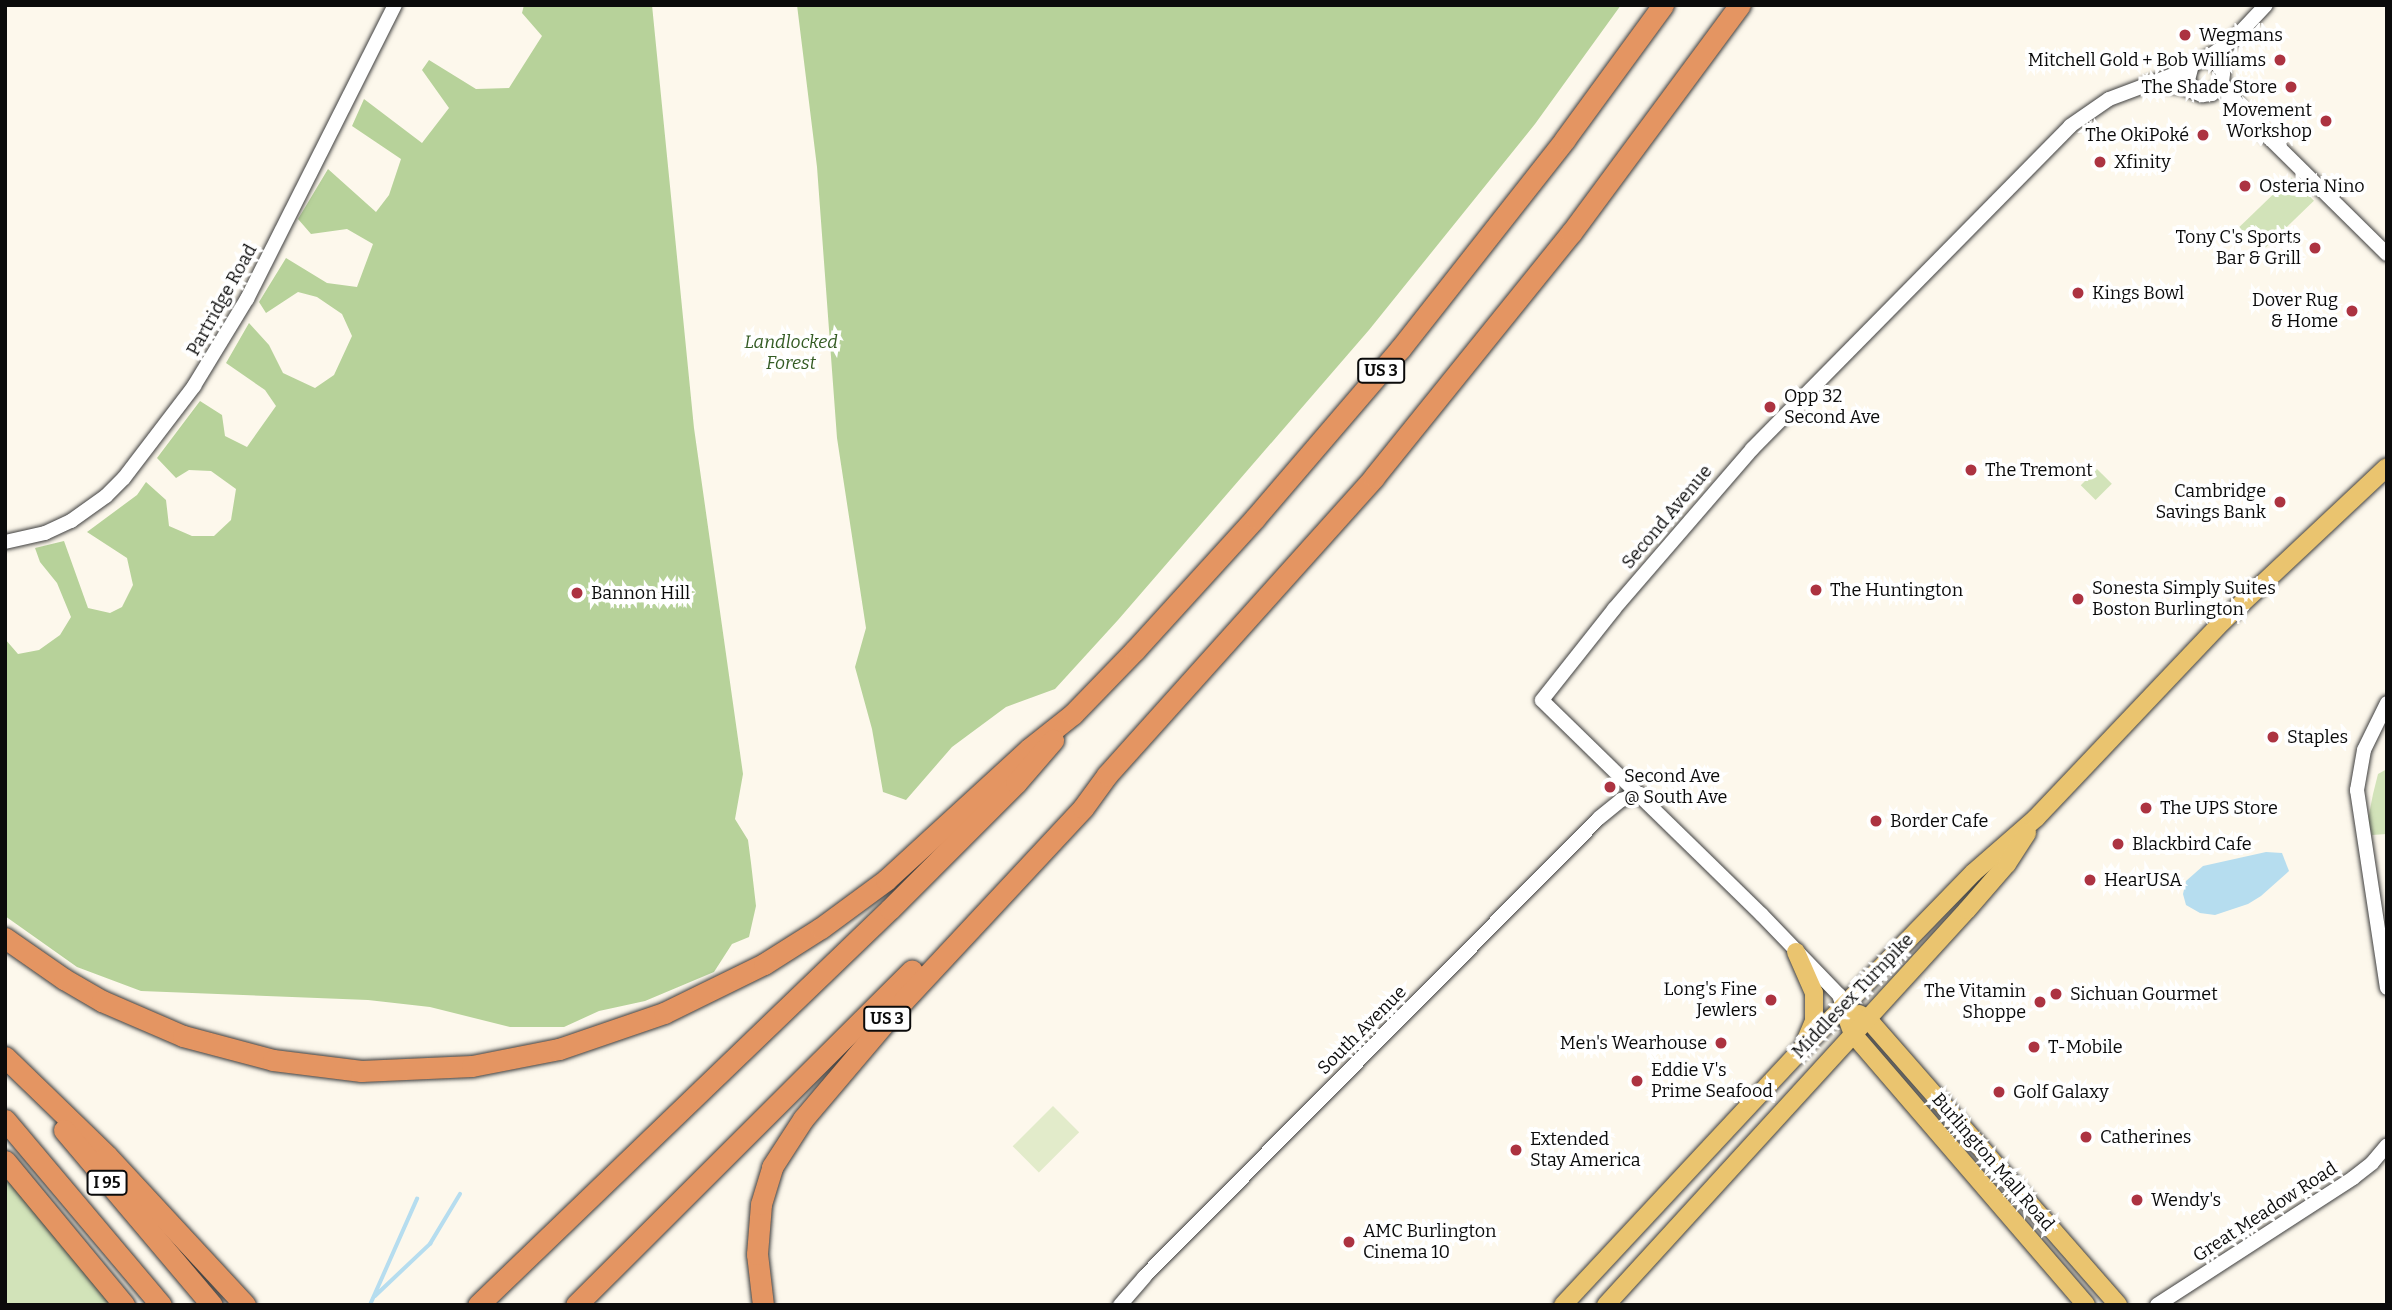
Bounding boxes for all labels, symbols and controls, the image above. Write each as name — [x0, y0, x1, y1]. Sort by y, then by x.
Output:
place label: Wegmans — [2199, 24, 2283, 46]
marker: Wegmans — [2177, 27, 2193, 43]
place label: Mitchell Gold + Bob Williams — [2028, 49, 2266, 71]
marker: Mitchell Gold + Bob Williams — [2272, 52, 2288, 68]
place label: The Shade Store — [2142, 76, 2277, 98]
marker: The Shade Store — [2283, 79, 2299, 95]
place label: Movement Workshop — [2222, 100, 2312, 142]
marker: Movement Workshop — [2318, 113, 2334, 129]
place label: The OkiPoké — [2085, 124, 2189, 146]
marker: The OkiPoké — [2195, 127, 2211, 143]
place label: Xfinity — [2114, 151, 2171, 173]
marker: Xfinity — [2092, 154, 2108, 170]
place label: Osteria Nino — [2259, 175, 2365, 197]
marker: Osteria Nino — [2237, 178, 2253, 194]
place label: Tony C's Sports Bar & Grill — [2175, 227, 2301, 270]
marker: Tony C's Sports Bar & Grill — [2307, 240, 2323, 256]
street label: Partridge Road — [183, 241, 261, 359]
place label: Kings Bowl — [2092, 282, 2184, 304]
marker: Kings Bowl — [2070, 285, 2086, 301]
place label: Dover Rug & Home — [2252, 290, 2338, 332]
marker: Dover Rug & Home — [2344, 303, 2360, 319]
park label: Landlocked Forest — [744, 332, 838, 374]
road number: US 3 — [1356, 358, 1406, 384]
place label: Opp 32 Second Ave — [1784, 386, 1880, 428]
marker: Opp 32 Second Ave — [1762, 399, 1778, 415]
place label: The Tremont — [1985, 459, 2093, 481]
street label: Second Avenue — [1617, 461, 1717, 573]
marker: The Tremont — [1963, 462, 1979, 478]
place label: Cambridge Savings Bank — [2155, 481, 2266, 524]
marker: Cambridge Savings Bank — [2272, 494, 2288, 510]
place label: Sonesta Simply Suites Boston Burlington — [2092, 578, 2276, 620]
place label: The Huntington — [1830, 579, 1963, 601]
place label: Bannon Hill — [591, 582, 690, 604]
marker: The Huntington — [1808, 582, 1824, 598]
marker: Bannon Hill — [569, 585, 585, 601]
marker: Sonesta Simply Suites Boston Burlington — [2070, 591, 2086, 607]
place label: Staples — [2287, 726, 2348, 748]
marker: Staples — [2265, 729, 2281, 745]
place label: Second Ave @ South Ave — [1624, 766, 1727, 808]
marker: Second Ave @ South Ave — [1602, 779, 1618, 795]
place label: The UPS Store — [2160, 797, 2278, 819]
marker: The UPS Store — [2138, 800, 2154, 816]
place label: Border Cafe — [1890, 810, 1988, 832]
marker: Border Cafe — [1868, 813, 1884, 829]
place label: Blackbird Cafe — [2132, 833, 2252, 855]
marker: Blackbird Cafe — [2110, 836, 2126, 852]
place label: HearUSA — [2104, 869, 2182, 891]
marker: HearUSA — [2082, 872, 2098, 888]
street label: Middlesex Turnpike — [1788, 929, 1918, 1063]
place label: Long's Fine Jewlers — [1664, 979, 1757, 1021]
street label: South Avenue — [1313, 981, 1411, 1079]
place label: The Vitamin Shoppe — [1924, 981, 2026, 1024]
place label: Sichuan Gourmet — [2070, 983, 2218, 1005]
marker: Sichuan Gourmet — [2048, 986, 2064, 1002]
marker: Long's Fine Jewlers — [1763, 992, 1779, 1008]
marker: The Vitamin Shoppe — [2032, 994, 2048, 1010]
road number: US 3 — [862, 1007, 912, 1032]
place label: Men's Wearhouse — [1560, 1032, 1707, 1054]
marker: Men's Wearhouse — [1713, 1035, 1729, 1051]
place label: T-Mobile — [2048, 1036, 2123, 1058]
marker: T-Mobile — [2026, 1039, 2042, 1055]
place label: Eddie V's Prime Seafood — [1651, 1060, 1773, 1102]
marker: Eddie V's Prime Seafood — [1629, 1073, 1645, 1089]
place label: Golf Galaxy — [2013, 1081, 2109, 1103]
marker: Golf Galaxy — [1991, 1084, 2007, 1100]
street label: Burlington Mall Road — [1927, 1089, 2059, 1235]
place label: Catherines — [2100, 1126, 2191, 1148]
place label: Extended Stay America — [1530, 1129, 1641, 1172]
marker: Catherines — [2078, 1129, 2094, 1145]
marker: Extended Stay America — [1508, 1142, 1524, 1158]
street label: Great Meadow Road — [2189, 1157, 2341, 1267]
road number: I 95 — [86, 1170, 128, 1196]
place label: Wendy's — [2151, 1189, 2221, 1211]
marker: Wendy's — [2129, 1192, 2145, 1208]
place label: AMC Burlington Cinema 10 — [1363, 1221, 1496, 1264]
marker: AMC Burlington Cinema 10 — [1341, 1234, 1357, 1250]

